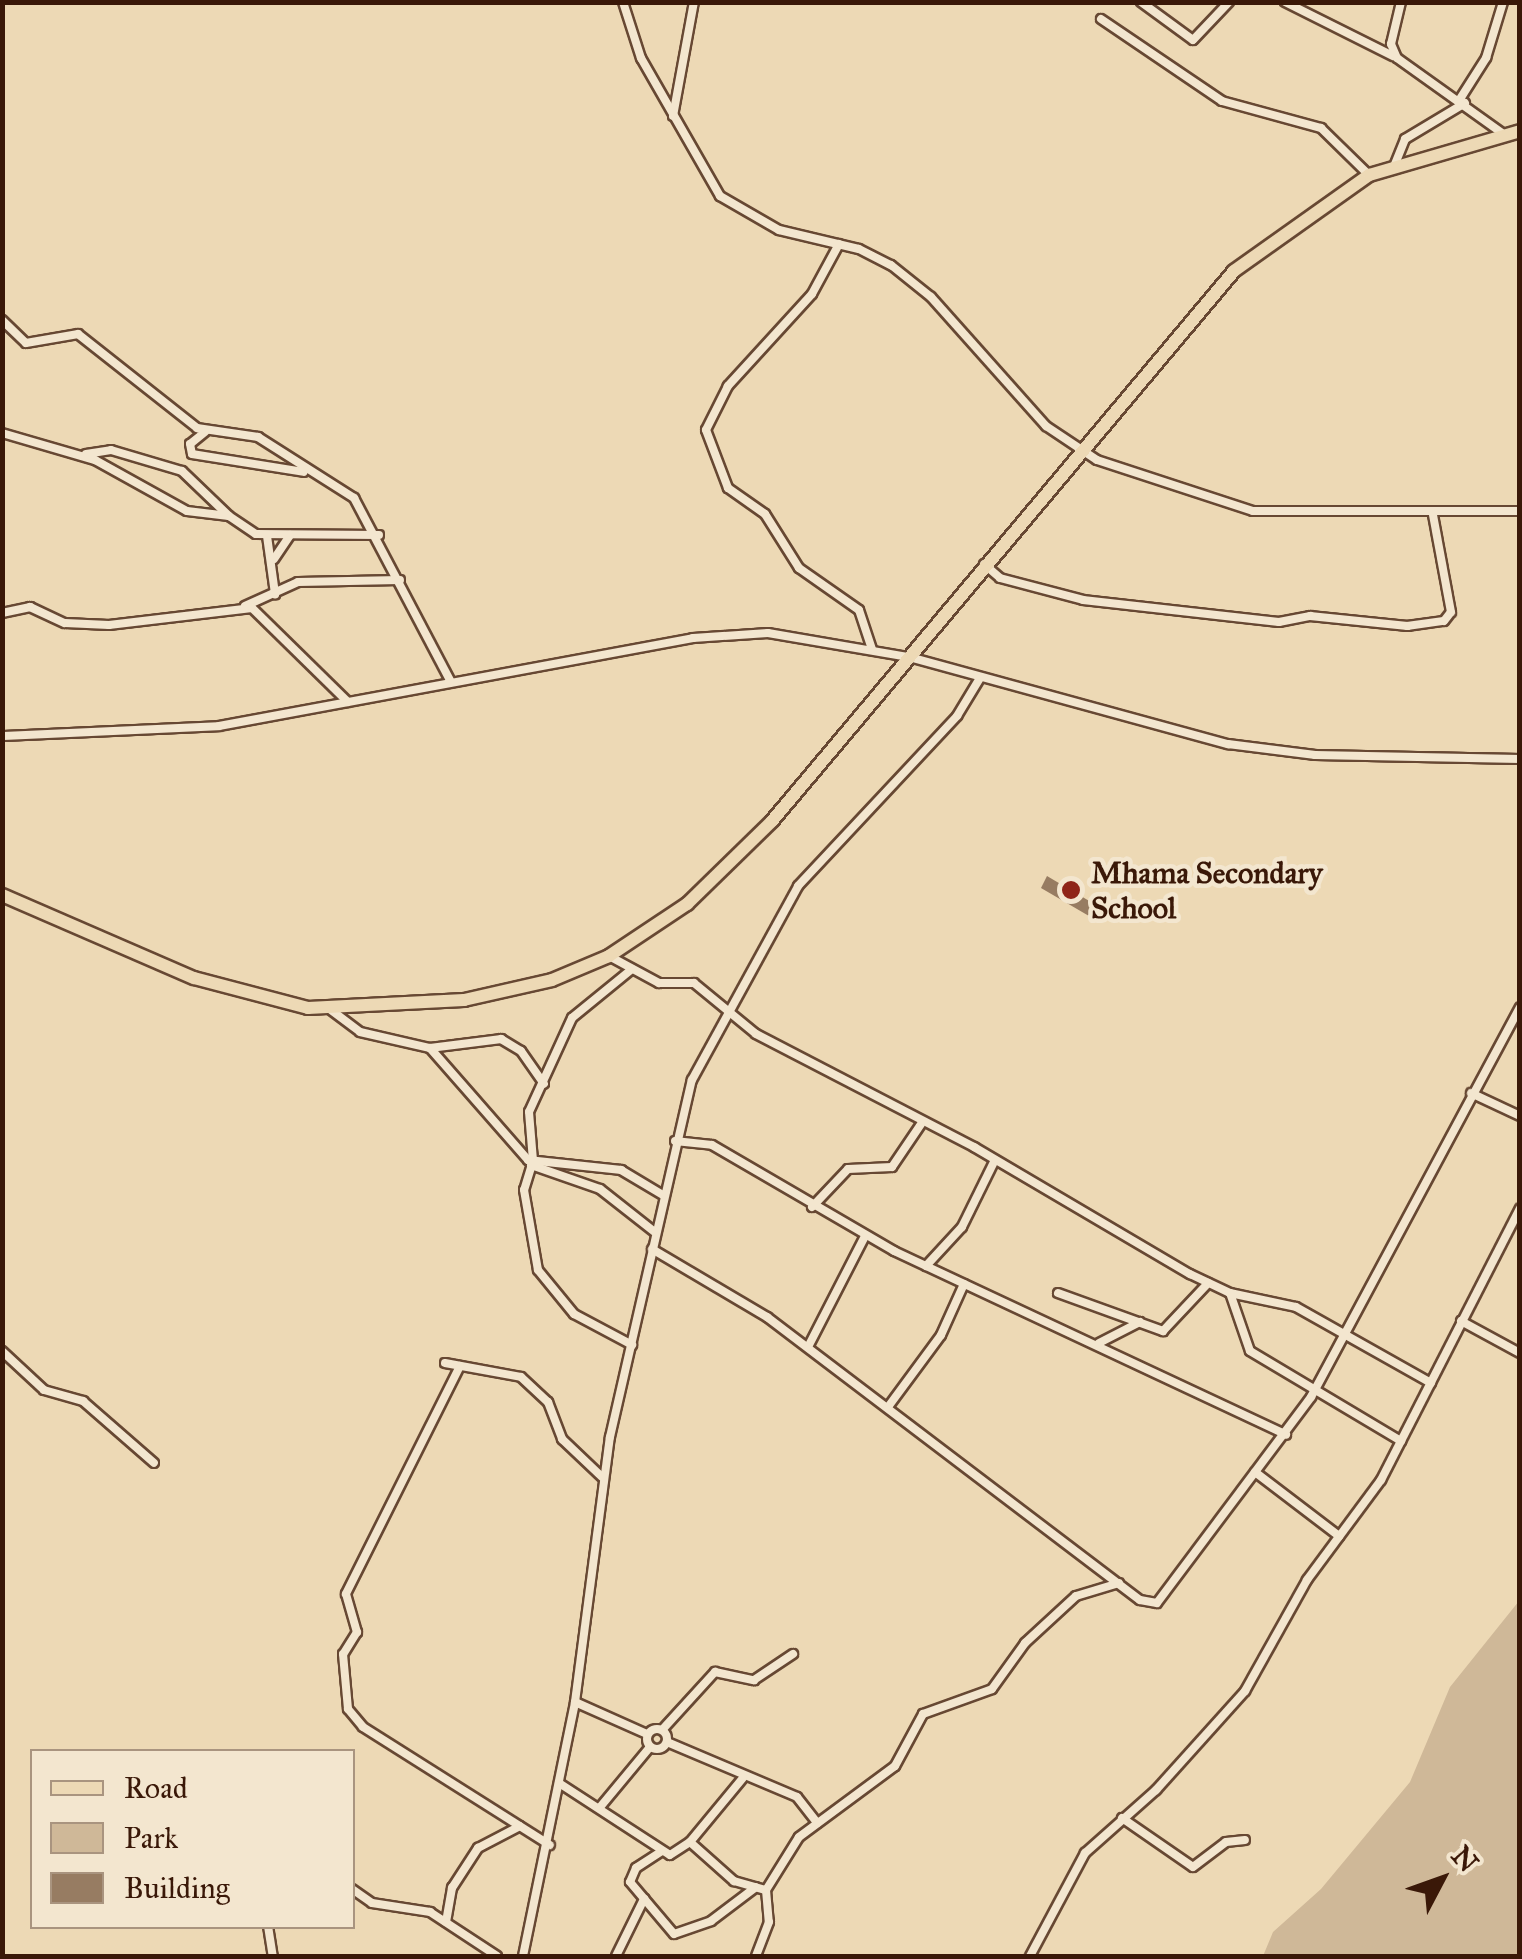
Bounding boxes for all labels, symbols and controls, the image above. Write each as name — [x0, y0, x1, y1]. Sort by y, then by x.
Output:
place label: Mhama Secondary School — [1091, 855, 1323, 926]
marker: Mhama Secondary School — [1060, 879, 1082, 901]
legend — [30, 1749, 355, 1929]
text: Road — [124, 1770, 188, 1806]
text: Park — [124, 1820, 178, 1856]
north arrow — [1392, 1829, 1492, 1929]
text: N — [1444, 1839, 1486, 1879]
text: Building — [124, 1870, 230, 1906]

